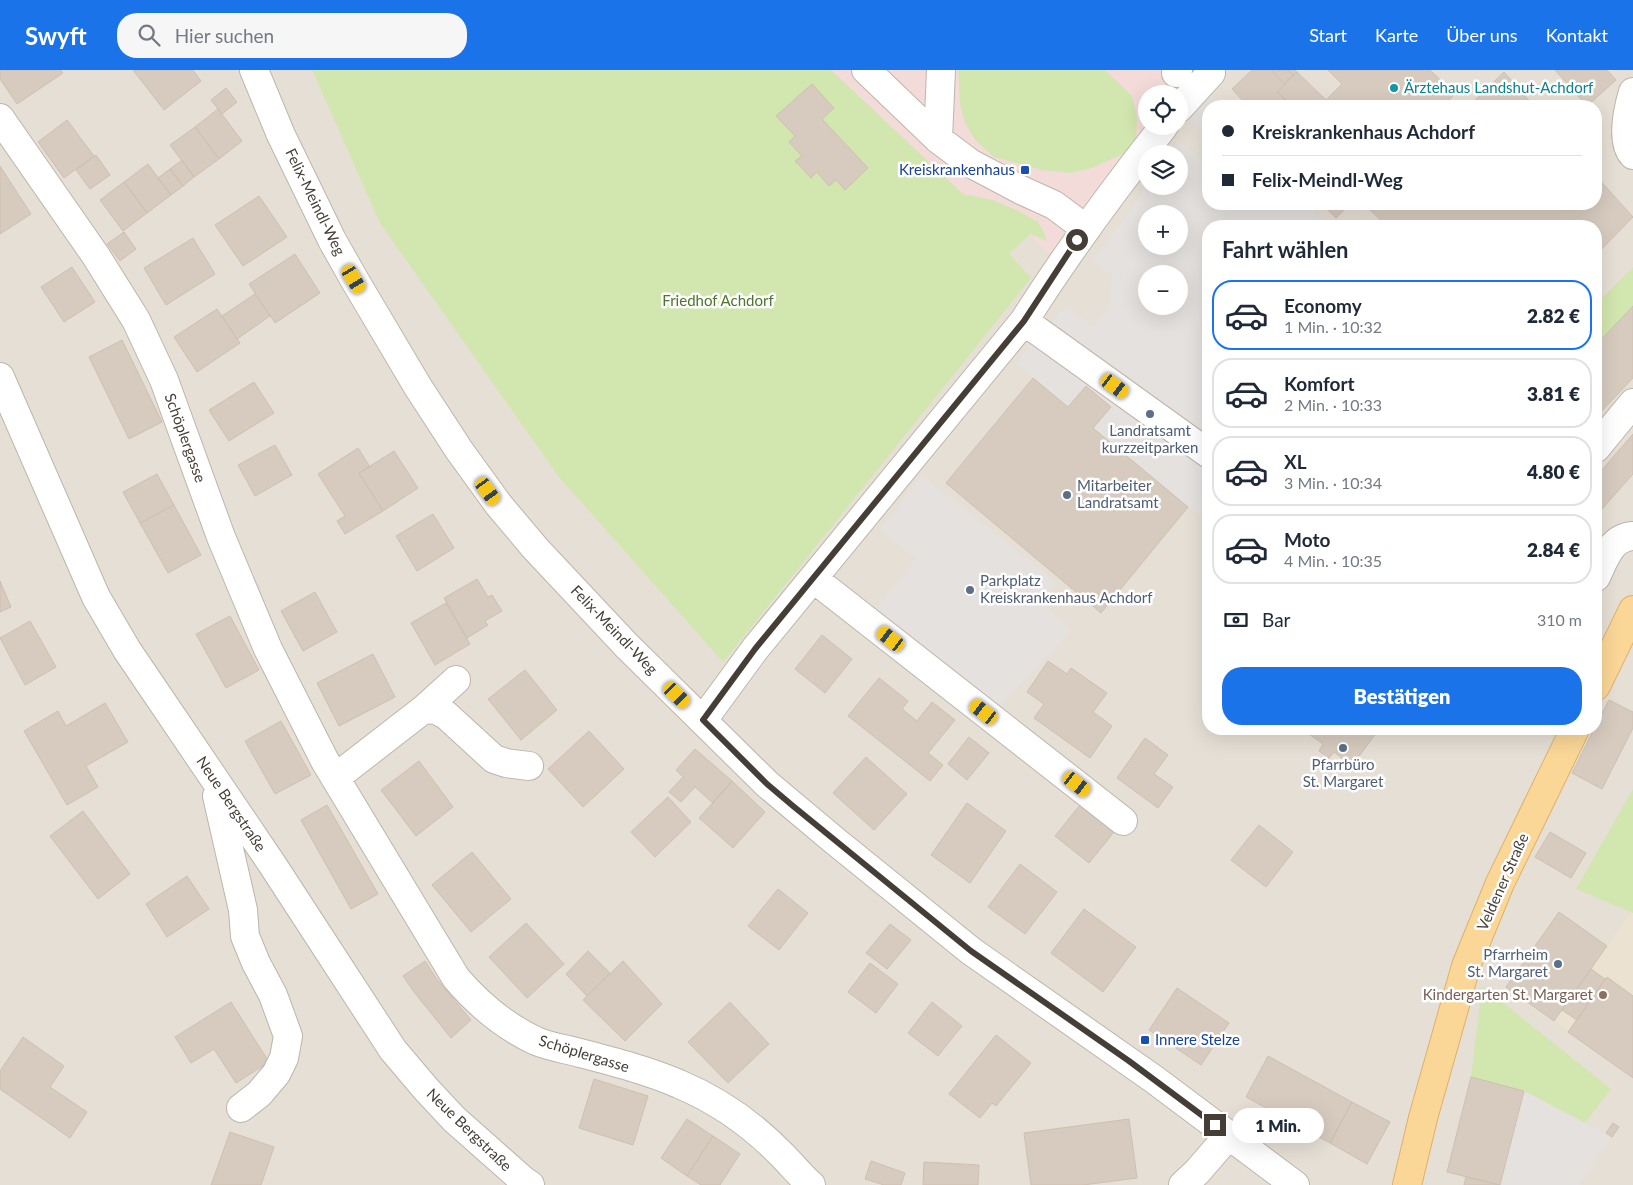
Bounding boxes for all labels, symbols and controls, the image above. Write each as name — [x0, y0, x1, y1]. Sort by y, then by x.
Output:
search box — [117, 13, 467, 58]
text: Swyft — [25, 21, 87, 50]
icon: search — [135, 21, 163, 49]
text: Hier suchen — [175, 24, 274, 47]
text: Start — [1309, 24, 1347, 46]
text: Karte — [1375, 24, 1418, 46]
text: Über uns — [1446, 24, 1518, 46]
text: Kontakt — [1546, 24, 1608, 46]
place label: Ärztehaus Landshut-Achdorf — [1404, 78, 1594, 96]
marker: Ärztehaus Landshut-Achdorf — [1388, 82, 1400, 94]
map controls — [1138, 85, 1188, 315]
button: locate — [1138, 85, 1188, 135]
text: Kreiskrankenhaus Achdorf — [1252, 120, 1475, 143]
street label: Felix-Meindl-Weg — [282, 145, 350, 258]
button: layers — [1138, 145, 1188, 195]
place label: Kreiskrankenhaus — [899, 160, 1015, 178]
marker: Kreiskrankenhaus — [1019, 164, 1031, 176]
text: Felix-Meindl-Weg — [1252, 168, 1403, 191]
button: + — [1138, 205, 1188, 255]
route start — [1066, 229, 1088, 251]
text: Fahrt wählen — [1222, 236, 1349, 263]
car — [339, 262, 368, 296]
button: − — [1138, 265, 1188, 315]
park label: Friedhof Achdorf — [662, 291, 774, 309]
icon: car — [1224, 293, 1269, 338]
text: Economy — [1284, 294, 1362, 317]
text: 2.82 € — [1527, 304, 1580, 327]
text: 1 Min. · 10:32 — [1284, 317, 1382, 336]
car — [1098, 371, 1131, 401]
icon: car — [1224, 371, 1269, 416]
text: Komfort — [1284, 372, 1355, 395]
text: 3.81 € — [1527, 382, 1580, 405]
street label: Schöplergasse — [162, 391, 210, 485]
text: 2 Min. · 10:33 — [1284, 395, 1382, 414]
marker: Landratsamt kurzzeitparken — [1144, 408, 1156, 420]
place label: Landratsamt kurzzeitparken — [1102, 421, 1198, 456]
icon: car — [1224, 449, 1269, 494]
text: XL — [1284, 450, 1307, 473]
text: 4.80 € — [1527, 460, 1580, 483]
text: 3 Min. · 10:34 — [1284, 473, 1382, 492]
car — [473, 474, 502, 508]
place label: Mitarbeiter Landratsamt — [1077, 476, 1159, 511]
marker: Mitarbeiter Landratsamt — [1061, 489, 1073, 501]
icon: car — [1224, 527, 1269, 572]
text: Moto — [1284, 528, 1330, 551]
text: 2.84 € — [1527, 538, 1580, 561]
text: 4 Min. · 10:35 — [1284, 551, 1382, 570]
place label: Parkplatz Kreiskrankenhaus Achdorf — [980, 571, 1153, 606]
street label: Felix-Meindl-Weg — [568, 581, 662, 678]
marker: Parkplatz Kreiskrankenhaus Achdorf — [964, 584, 976, 596]
icon: cash — [1222, 606, 1250, 634]
text: Bar — [1262, 608, 1291, 631]
text: 310 m — [1537, 610, 1582, 629]
car — [874, 624, 907, 654]
button: Bestätigen — [1222, 667, 1582, 725]
car — [660, 679, 693, 711]
car — [967, 697, 1000, 727]
marker: Pfarrbüro St. Margaret — [1337, 742, 1349, 754]
street label: Neue Bergstraße — [193, 752, 270, 855]
place label: Pfarrbüro St. Margaret — [1303, 755, 1384, 790]
car — [1060, 769, 1093, 799]
street label: Veldener Straße — [1473, 830, 1532, 933]
place label: Pfarrheim St. Margaret — [1467, 945, 1549, 980]
marker: Pfarrheim St. Margaret — [1552, 958, 1564, 970]
place label: Kindergarten St. Margaret — [1423, 985, 1594, 1003]
marker: Kindergarten St. Margaret — [1597, 989, 1609, 1001]
place label: Innere Stelze — [1155, 1030, 1240, 1048]
street label: Schöplergasse — [537, 1031, 632, 1075]
marker: Innere Stelze — [1139, 1034, 1151, 1046]
street label: Neue Bergstraße — [423, 1084, 516, 1174]
callout: 1 Min. — [1232, 1108, 1325, 1142]
route end — [1204, 1114, 1226, 1136]
text: 1 Min. — [1255, 1116, 1301, 1135]

